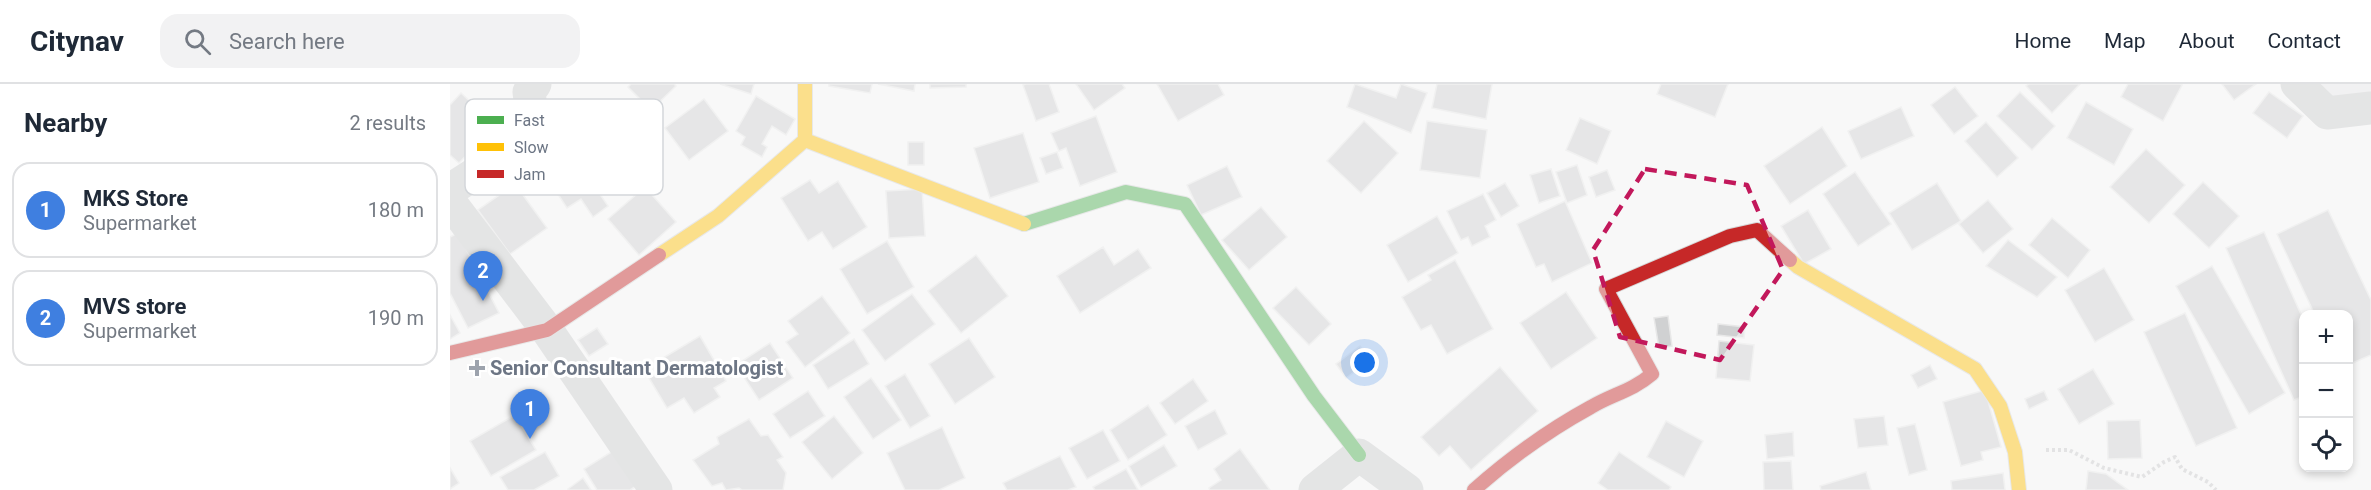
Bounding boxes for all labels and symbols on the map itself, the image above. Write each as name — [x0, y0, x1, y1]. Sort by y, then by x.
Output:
legend — [465, 99, 663, 195]
text: Fast — [514, 111, 545, 130]
text: Slow — [514, 138, 549, 157]
text: Jam — [514, 165, 546, 184]
pin: 2 — [464, 252, 502, 301]
your location — [1350, 348, 1379, 377]
place label: Senior Consultant Dermatologist — [490, 356, 783, 380]
marker: Senior Consultant Dermatologist — [468, 359, 486, 377]
pin: 1 — [510, 390, 550, 439]

